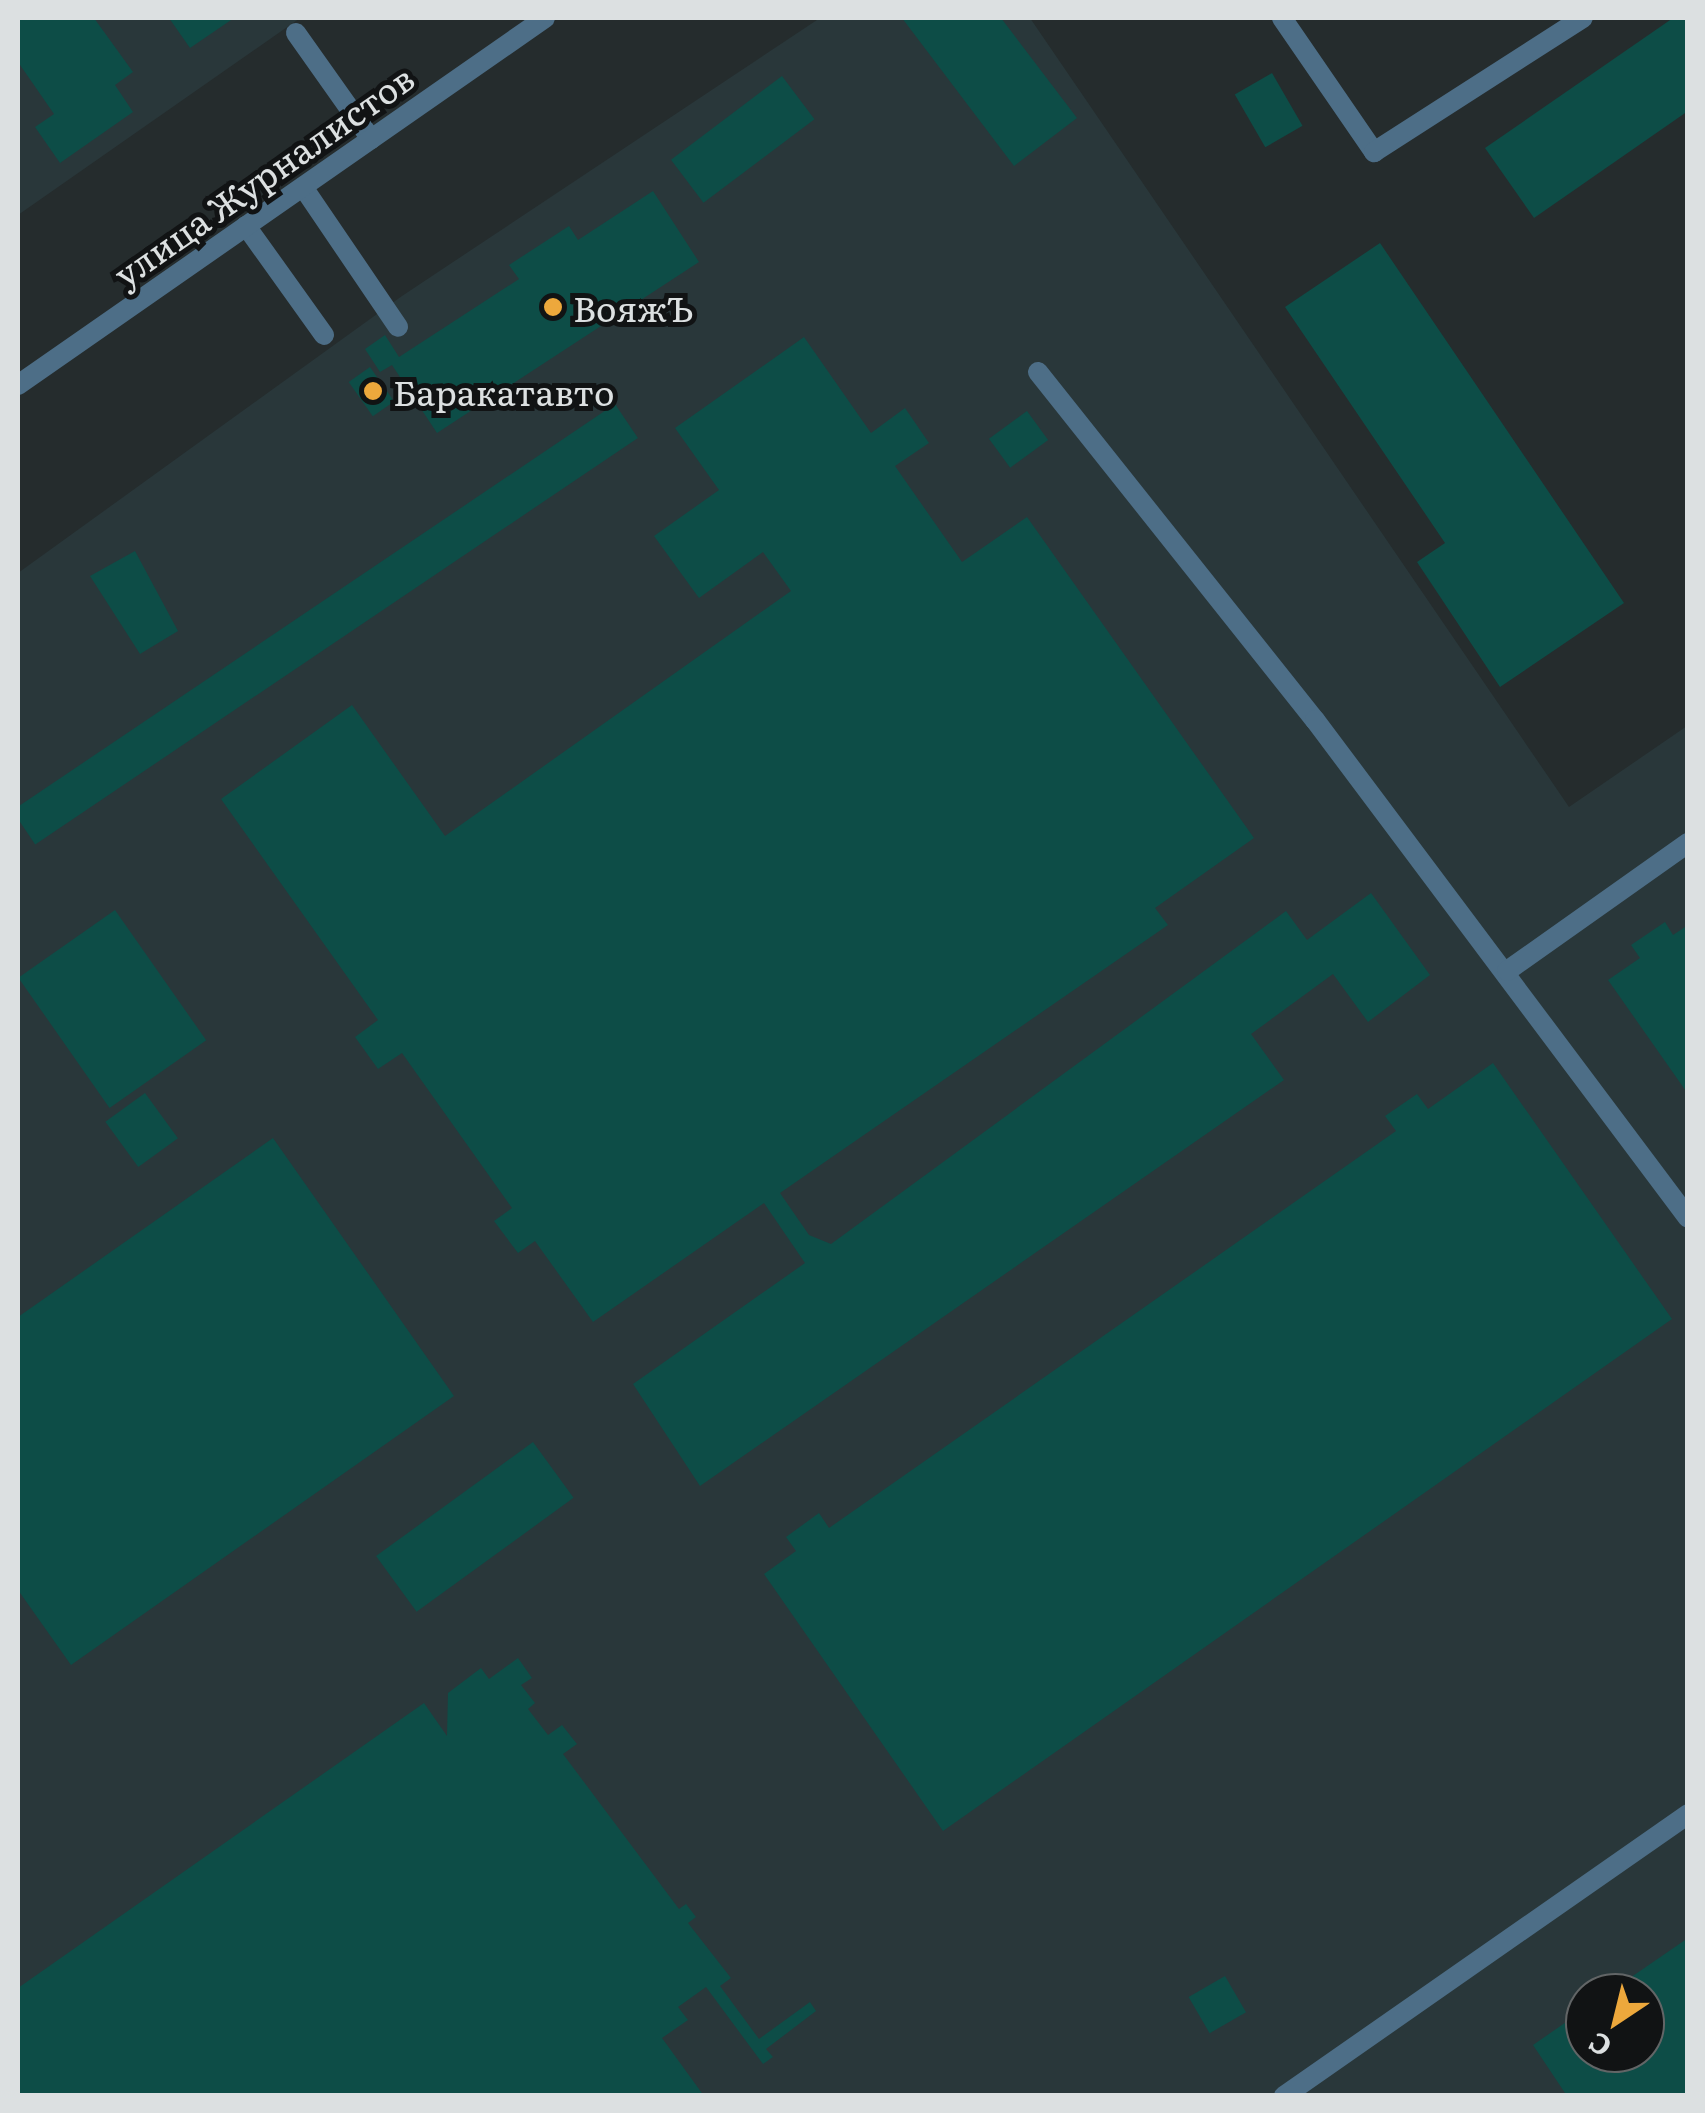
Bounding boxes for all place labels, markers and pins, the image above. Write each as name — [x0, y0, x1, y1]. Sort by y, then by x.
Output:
place label: ВояжЪ — [573, 286, 694, 328]
marker: ВояжЪ — [542, 296, 564, 318]
place label: Баракатавто — [393, 370, 614, 412]
marker: Баракатавто — [362, 380, 384, 402]

